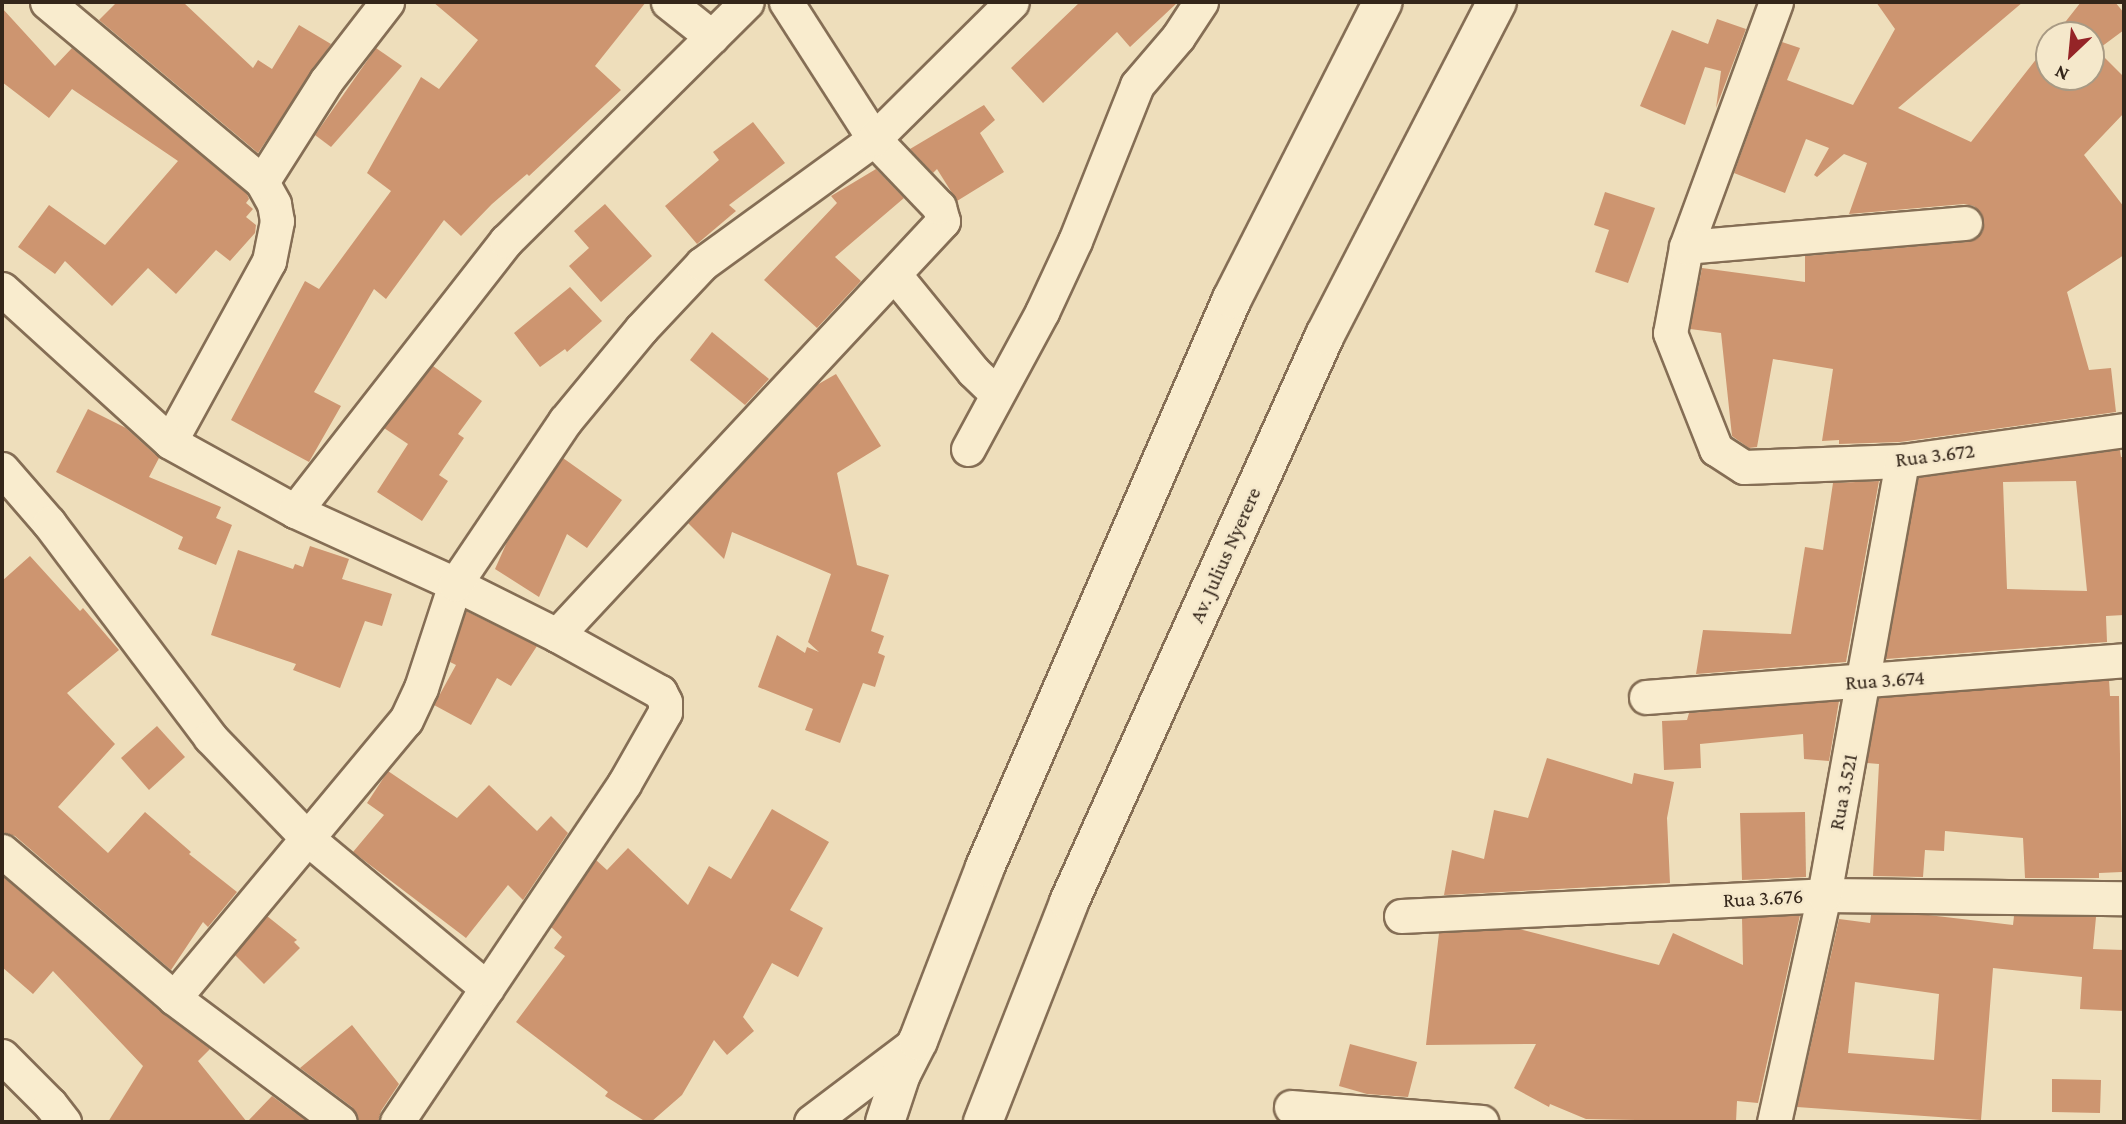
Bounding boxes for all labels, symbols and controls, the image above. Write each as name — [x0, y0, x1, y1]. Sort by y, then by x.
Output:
north arrow — [2035, 21, 2105, 91]
text: N — [2051, 61, 2072, 86]
street label: Rua 3.672 — [1894, 438, 1976, 472]
street label: Av. Julius Nyerere — [1184, 483, 1266, 627]
street label: Rua 3.674 — [1844, 665, 1926, 695]
street label: Rua 3.521 — [1823, 752, 1863, 832]
street label: Rua 3.676 — [1722, 883, 1804, 913]

